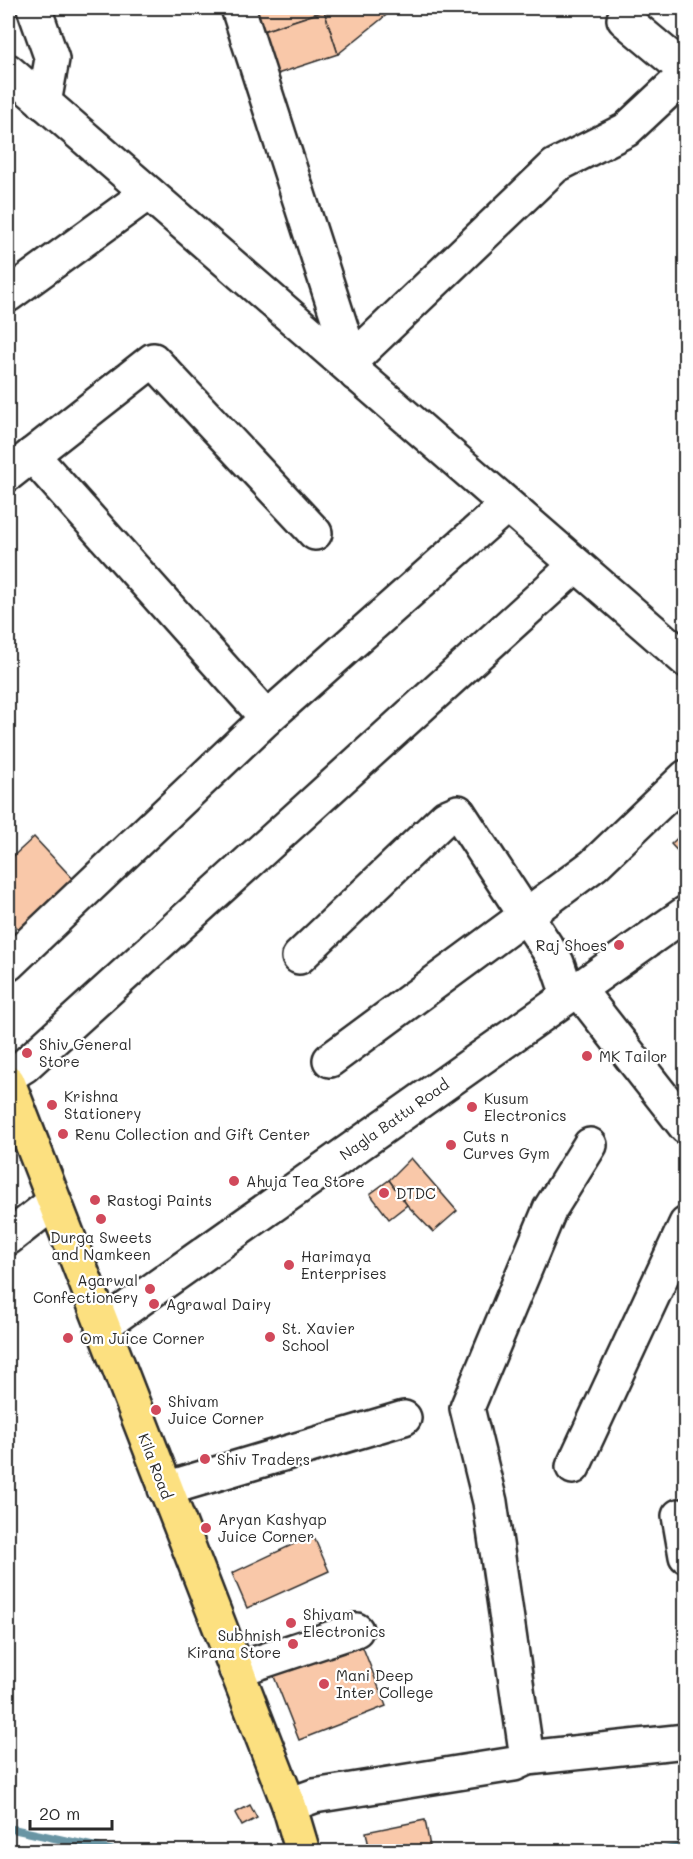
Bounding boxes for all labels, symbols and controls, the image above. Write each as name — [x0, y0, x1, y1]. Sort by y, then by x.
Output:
place label: Raj Shoes — [536, 935, 607, 955]
marker: Raj Shoes — [612, 938, 626, 952]
place label: Shiv General Store — [39, 1034, 132, 1071]
marker: Shiv General Store — [20, 1046, 34, 1060]
place label: MK Tailor — [599, 1046, 667, 1066]
marker: MK Tailor — [580, 1049, 594, 1063]
street label: Nagla Battu Road — [335, 1074, 453, 1164]
place label: Krishna Stationery — [64, 1086, 142, 1123]
place label: Kusum Electronics — [484, 1088, 567, 1125]
marker: Krishna Stationery — [45, 1098, 59, 1112]
marker: Kusum Electronics — [465, 1100, 479, 1114]
place label: Renu Collection and Gift Center — [75, 1124, 310, 1144]
place label: Cuts n Curves Gym — [463, 1126, 550, 1163]
marker: Renu Collection and Gift Center — [56, 1127, 70, 1141]
marker: Cuts n Curves Gym — [444, 1138, 458, 1152]
place label: Ahuja Tea Store — [246, 1171, 365, 1191]
marker: Ahuja Tea Store — [227, 1174, 241, 1188]
place label: DTDC — [396, 1183, 436, 1203]
marker: DTDC — [377, 1186, 391, 1200]
place label: Rastogi Paints — [107, 1190, 212, 1210]
marker: Rastogi Paints — [88, 1193, 102, 1207]
marker: Durga Sweets and Namkeen — [94, 1212, 108, 1226]
place label: Durga Sweets and Namkeen — [50, 1227, 152, 1264]
place label: Harimaya Enterprises — [301, 1246, 387, 1283]
marker: Harimaya Enterprises — [282, 1258, 296, 1272]
place label: Agarwal Confectionery — [33, 1270, 138, 1307]
marker: Agarwal Confectionery — [143, 1282, 157, 1296]
place label: Agrawal Dairy — [166, 1294, 271, 1314]
marker: Agrawal Dairy — [147, 1297, 161, 1311]
place label: St. Xavier School — [282, 1318, 355, 1355]
place label: Om Juice Corner — [80, 1328, 205, 1348]
marker: St. Xavier School — [263, 1330, 277, 1344]
marker: Om Juice Corner — [61, 1331, 75, 1345]
place label: Shivam Juice Corner — [168, 1391, 264, 1428]
marker: Shivam Juice Corner — [149, 1403, 163, 1417]
street label: Kila Road — [134, 1430, 178, 1502]
place label: Shiv Traders — [217, 1449, 310, 1469]
marker: Shiv Traders — [198, 1452, 212, 1466]
place label: Aryan Kashyap Juice Corner — [218, 1509, 327, 1546]
marker: Aryan Kashyap Juice Corner — [199, 1521, 213, 1535]
place label: Shivam Electronics — [303, 1604, 386, 1641]
marker: Shivam Electronics — [284, 1616, 298, 1630]
place label: Subhnish Kirana Store — [187, 1625, 281, 1662]
marker: Subhnish Kirana Store — [286, 1637, 300, 1651]
place label: Mani Deep Inter College — [336, 1665, 434, 1702]
marker: Mani Deep Inter College — [317, 1677, 331, 1691]
scale bar — [30, 1793, 112, 1831]
text: 20 m — [39, 1801, 80, 1825]

